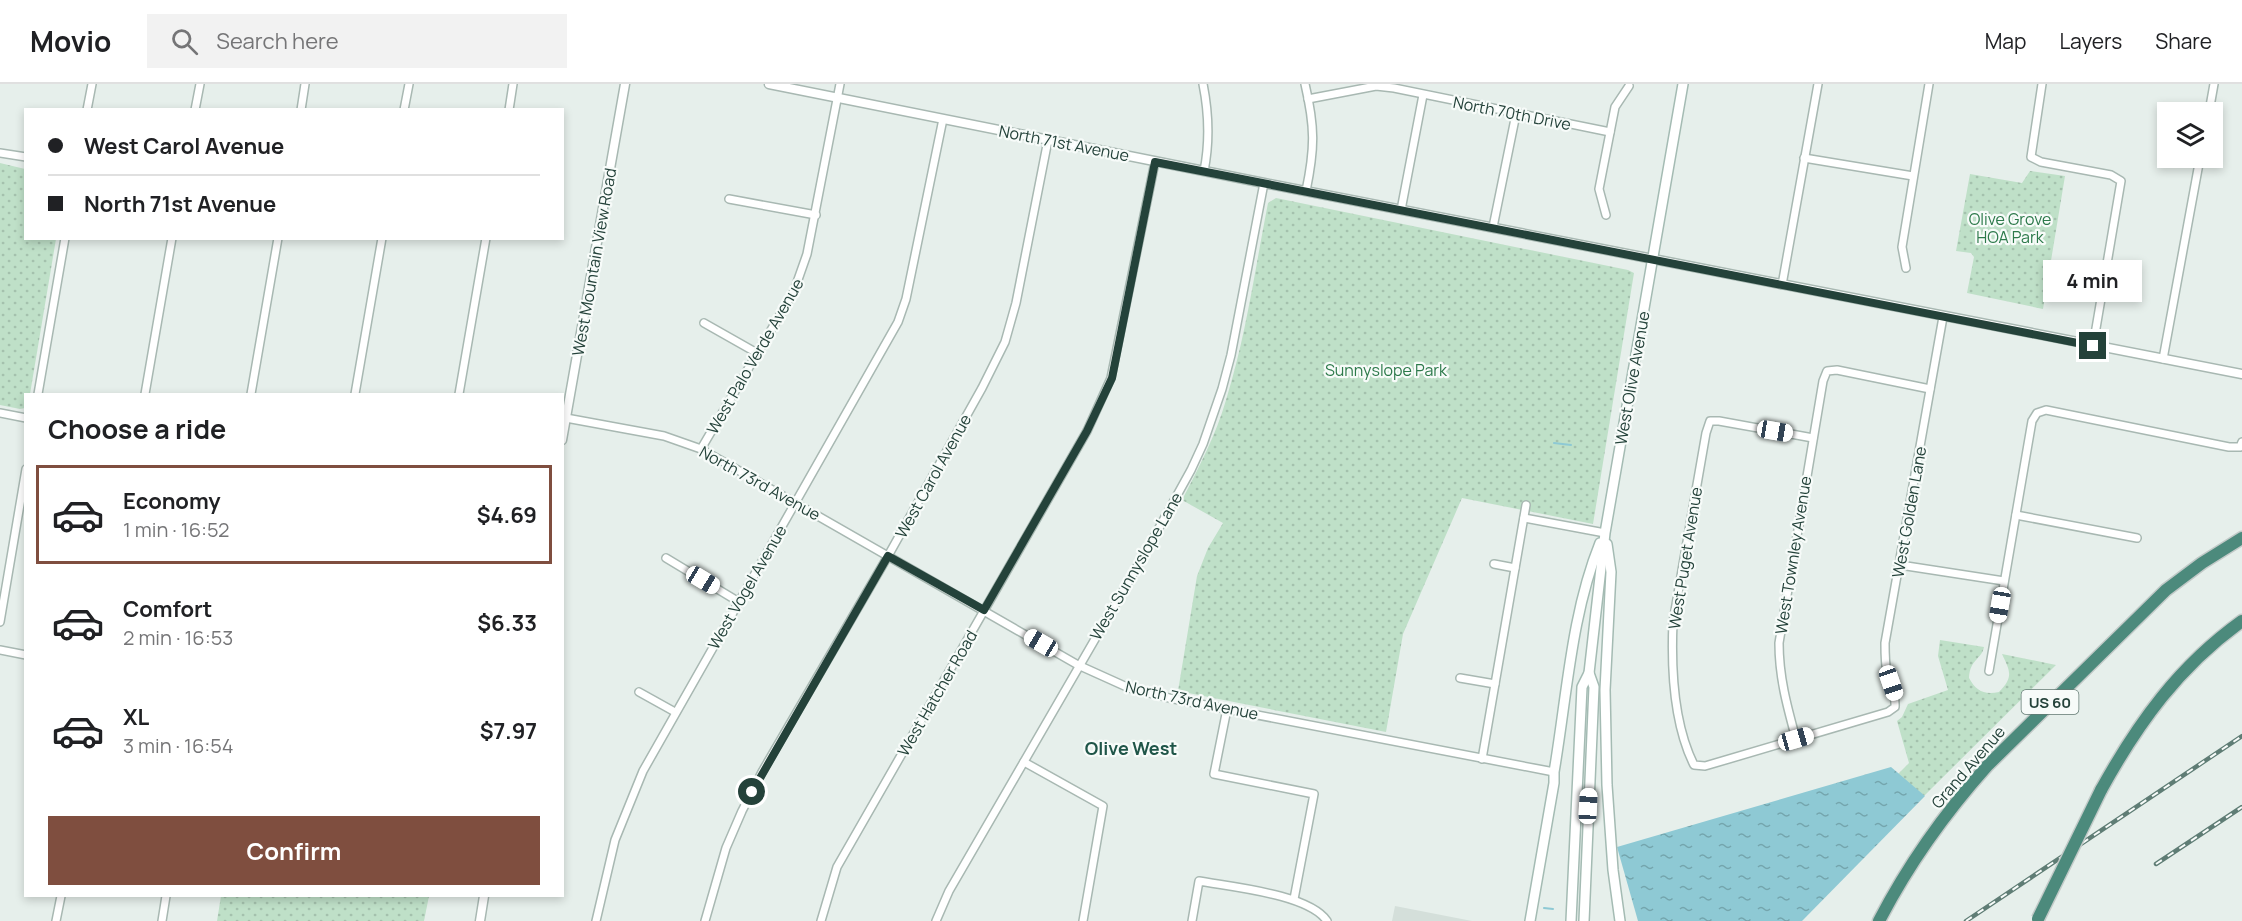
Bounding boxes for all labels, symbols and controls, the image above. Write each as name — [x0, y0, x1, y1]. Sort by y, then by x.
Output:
search box — [147, 14, 567, 68]
text: Movio — [30, 22, 111, 60]
icon: search — [168, 25, 201, 58]
text: Search here — [216, 26, 339, 56]
text: Map — [1985, 27, 2026, 55]
text: Layers — [2059, 27, 2122, 55]
text: Share — [2155, 27, 2212, 55]
street label: North 70th Drive — [1451, 91, 1573, 135]
map controls — [2157, 102, 2223, 168]
button: layers — [2157, 102, 2223, 168]
street label: North 71st Avenue — [997, 120, 1131, 166]
text: West Carol Avenue — [84, 131, 284, 161]
street label: West Mountain View Road — [567, 166, 621, 358]
text: North 71st Avenue — [84, 189, 276, 219]
park label: Olive Grove HOA Park — [1969, 208, 2051, 248]
callout: 4 min — [2044, 259, 2142, 301]
text: 4 min — [2066, 267, 2119, 294]
street label: West Palo Verde Avenue — [701, 274, 809, 438]
street label: West Olive Avenue — [1609, 309, 1655, 447]
route end — [2079, 332, 2106, 359]
park label: Sunnyslope Park — [1325, 359, 1448, 381]
text: Choose a ride — [48, 410, 226, 447]
street label: West Carol Avenue — [890, 410, 976, 542]
car — [1756, 419, 1794, 443]
street label: North 73rd Avenue — [696, 441, 824, 525]
street label: West Golden Lane — [1887, 445, 1931, 579]
street label: West Townley Avenue — [1770, 474, 1816, 636]
street label: West Puget Avenue — [1663, 485, 1707, 631]
text: Economy — [123, 486, 221, 516]
icon: car — [51, 488, 105, 542]
street label: West Sunnyslope Lane — [1085, 488, 1187, 644]
text: $4.69 — [477, 500, 537, 530]
text: 1 min · 16:52 — [123, 516, 229, 543]
street label: West Vogel Avenue — [702, 521, 792, 653]
car — [683, 563, 723, 597]
car — [1988, 586, 2012, 624]
text: Comfort — [123, 594, 212, 624]
icon: car — [51, 596, 105, 650]
text: $6.33 — [477, 608, 537, 638]
text: 2 min · 16:53 — [123, 624, 233, 651]
street label: West Hatcher Road — [892, 626, 982, 760]
car — [1021, 626, 1061, 660]
car — [1877, 663, 1905, 703]
street label: North 73rd Avenue — [1124, 675, 1260, 725]
road number: US 60 — [2022, 690, 2078, 714]
text: XL — [123, 702, 149, 732]
icon: car — [51, 704, 105, 758]
text: $7.97 — [480, 716, 537, 746]
street label: Grand Avenue — [1926, 721, 2010, 813]
car — [1776, 725, 1816, 753]
text: 3 min · 16:54 — [123, 732, 234, 759]
district label: Olive West — [1085, 736, 1177, 760]
route start — [738, 778, 765, 805]
car — [1578, 788, 1598, 824]
button: Confirm — [48, 816, 540, 885]

